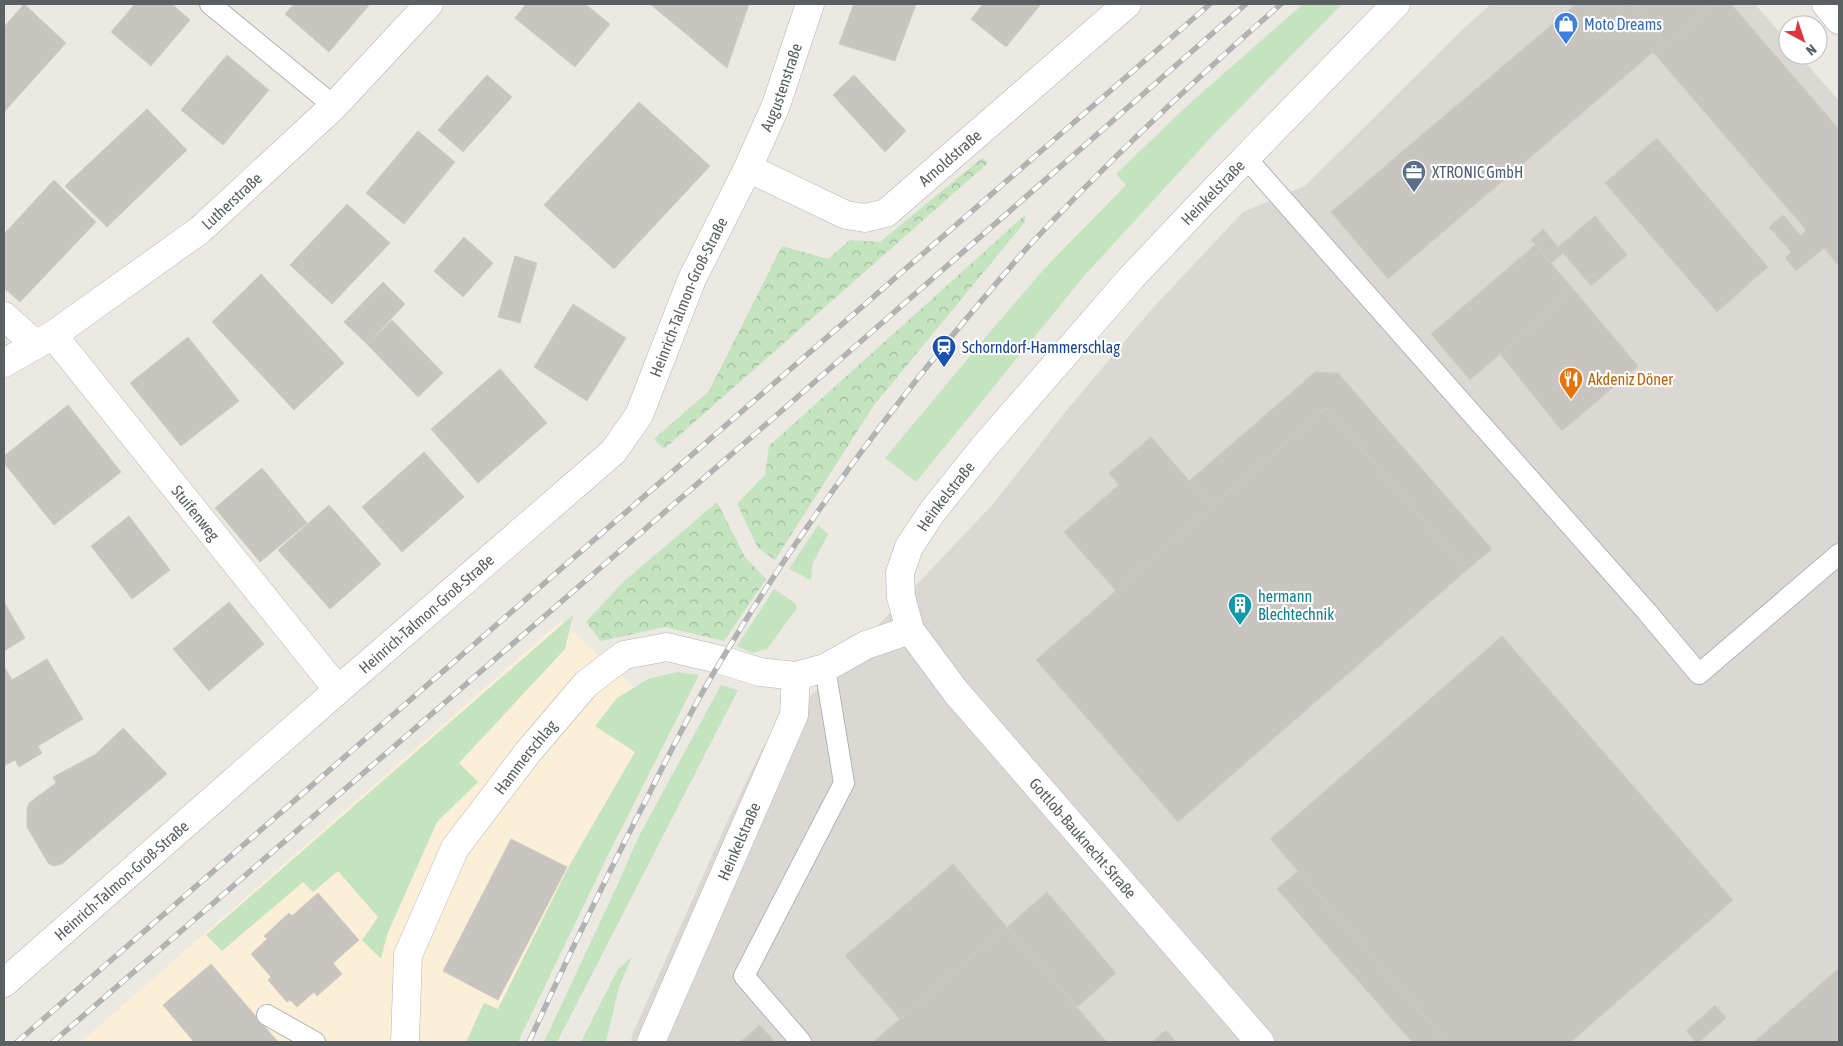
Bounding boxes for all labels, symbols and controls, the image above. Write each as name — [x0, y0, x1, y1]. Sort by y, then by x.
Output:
shop icon: Moto Dreams — [1553, 11, 1579, 45]
place label: Moto Dreams — [1584, 15, 1662, 33]
north arrow — [1778, 15, 1828, 65]
street label: Augustenstraße — [757, 41, 805, 134]
text: N — [1803, 41, 1820, 59]
street label: Arnoldstraße — [915, 126, 985, 189]
street label: Heinkelstraße — [1177, 156, 1248, 228]
office icon: XTRONIC GmbH — [1401, 159, 1427, 193]
place label: XTRONIC GmbH — [1432, 163, 1523, 181]
street label: Lutherstraße — [198, 169, 265, 233]
street label: Heinrich-Talmon-Groß-Straße — [646, 214, 731, 379]
station icon: Schorndorf-Hammerschlag — [931, 334, 957, 368]
place label: Schorndorf-Hammerschlag — [962, 338, 1120, 357]
restaurant icon: Akdeniz Döner — [1558, 366, 1584, 400]
place label: Akdeniz Döner — [1588, 370, 1673, 388]
street label: Heinkelstraße — [913, 458, 978, 534]
street label: Stuifenweg — [168, 482, 223, 545]
street label: Heinrich-Talmon-Groß-Straße — [355, 551, 497, 677]
place label: hermann Blechtechnik — [1258, 587, 1334, 623]
building icon: hermann Blechtechnik — [1227, 592, 1253, 626]
street label: Hammerschlag — [490, 716, 561, 798]
street label: Gottlob-Bauknecht-Straße — [1026, 774, 1140, 902]
street label: Heinkelstraße — [714, 800, 764, 883]
street label: Heinrich-Talmon-Groß-Straße — [51, 817, 192, 944]

